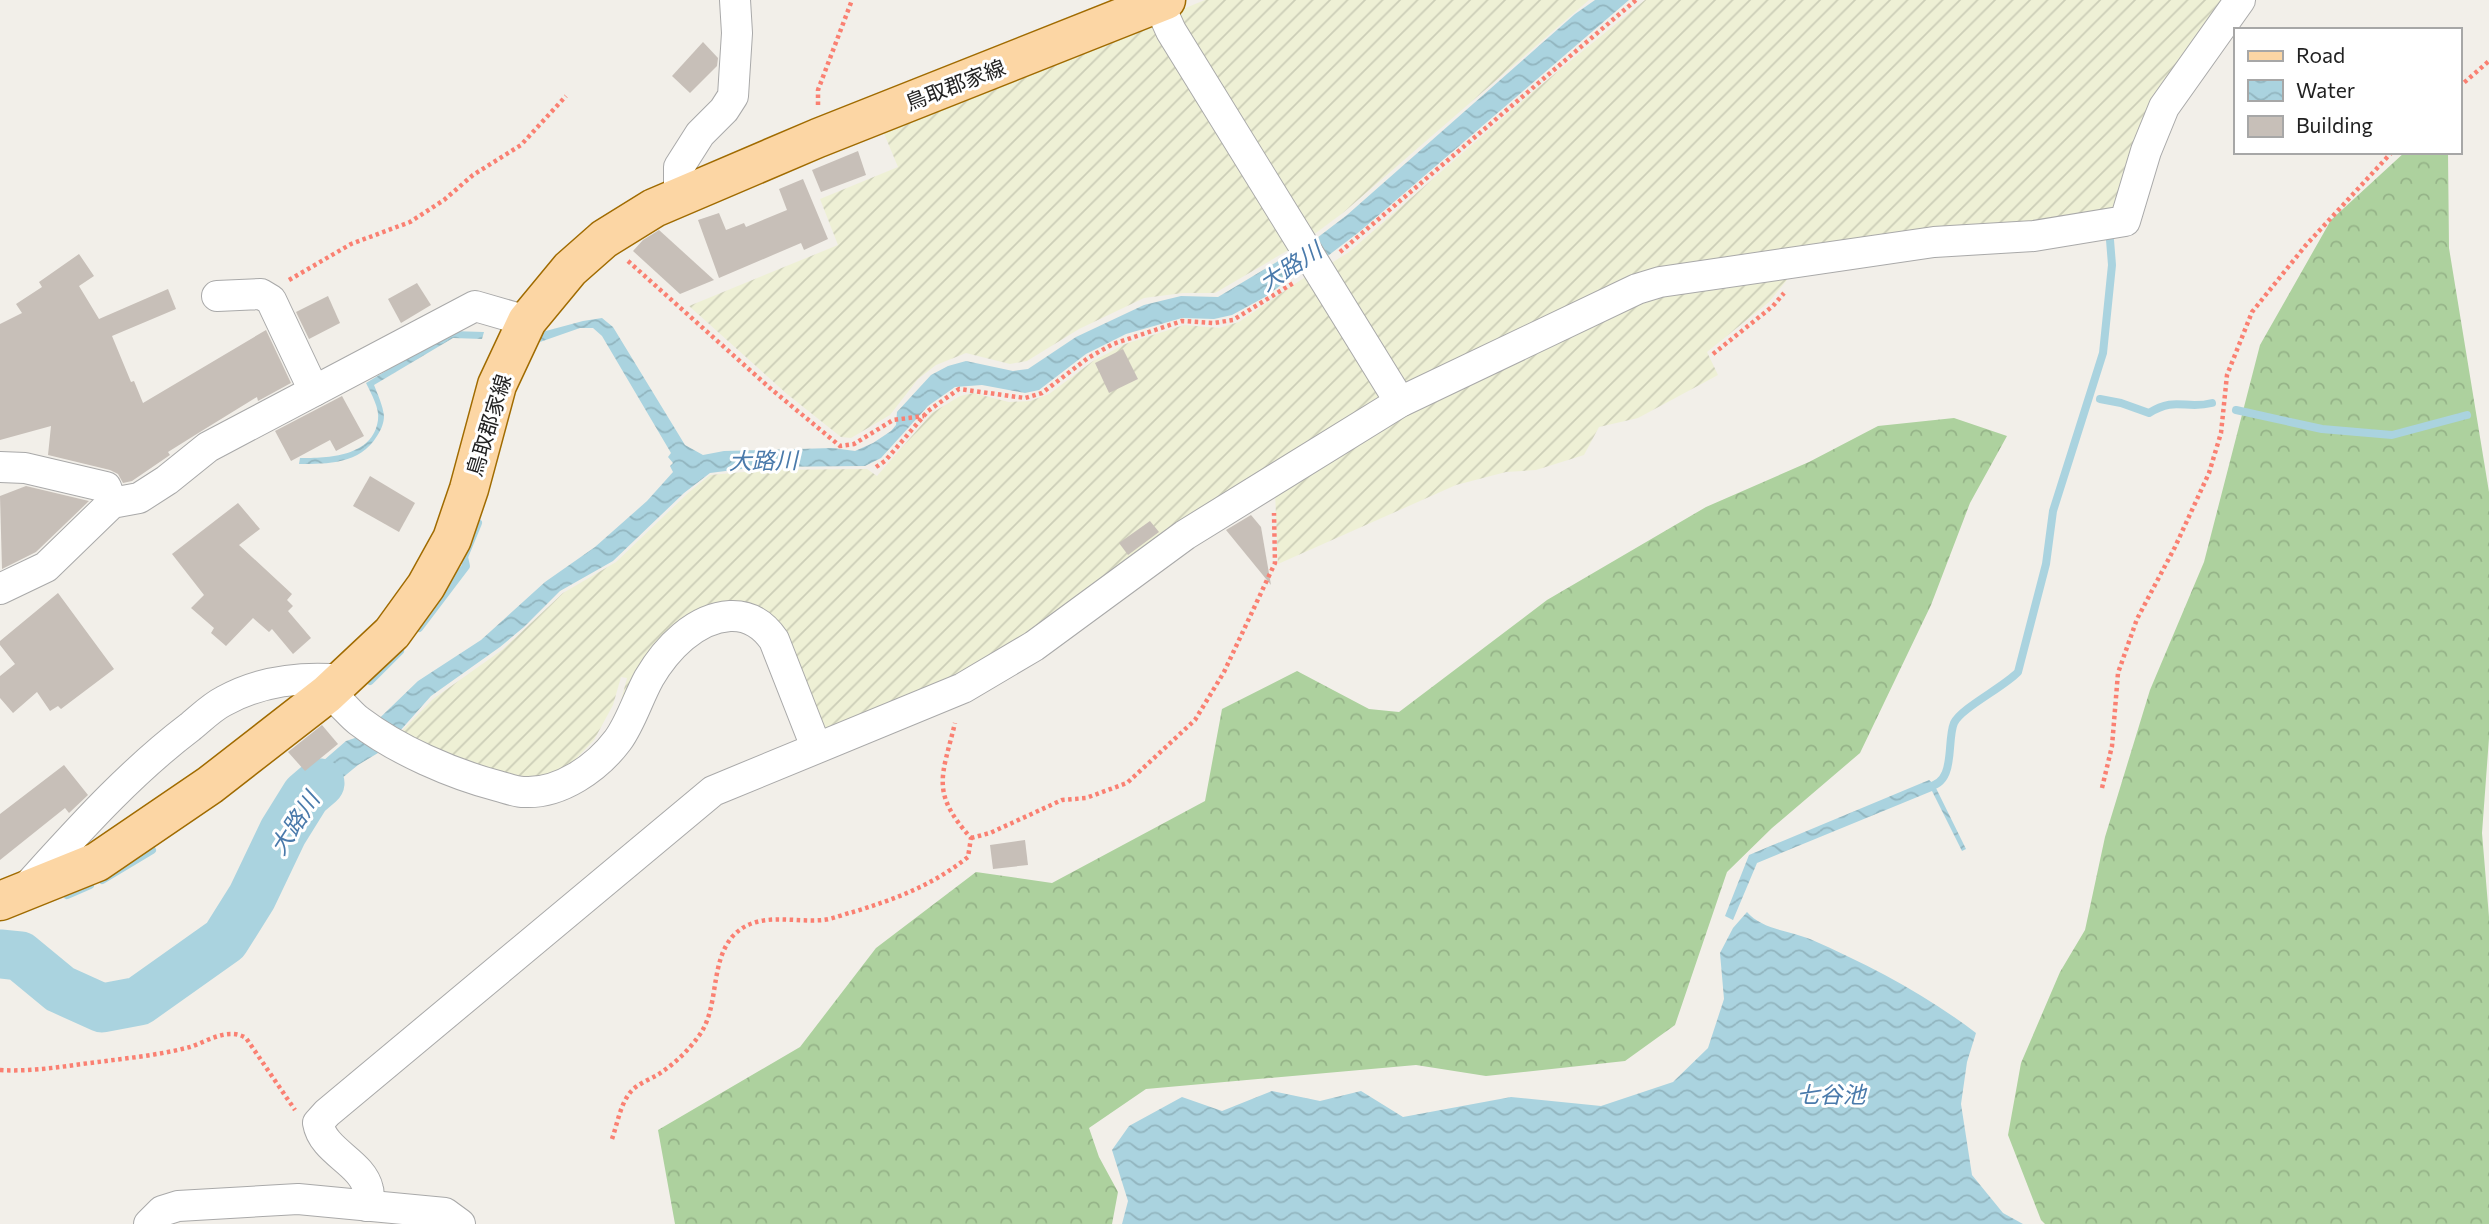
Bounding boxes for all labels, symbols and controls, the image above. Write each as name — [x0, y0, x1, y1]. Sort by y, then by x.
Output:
legend — [2234, 28, 2461, 154]
text: Road — [2296, 42, 2345, 67]
street label: 鳥取郡家線 — [902, 54, 1008, 114]
text: Water — [2296, 77, 2355, 102]
text: Building — [2296, 112, 2373, 137]
water label: 大路川 — [1253, 234, 1329, 297]
street label: 鳥取郡家線 — [461, 371, 515, 479]
water label: 大路川 — [728, 445, 801, 475]
water label: 大路川 — [263, 784, 326, 860]
water label: 七谷池 — [1797, 1080, 1868, 1108]

